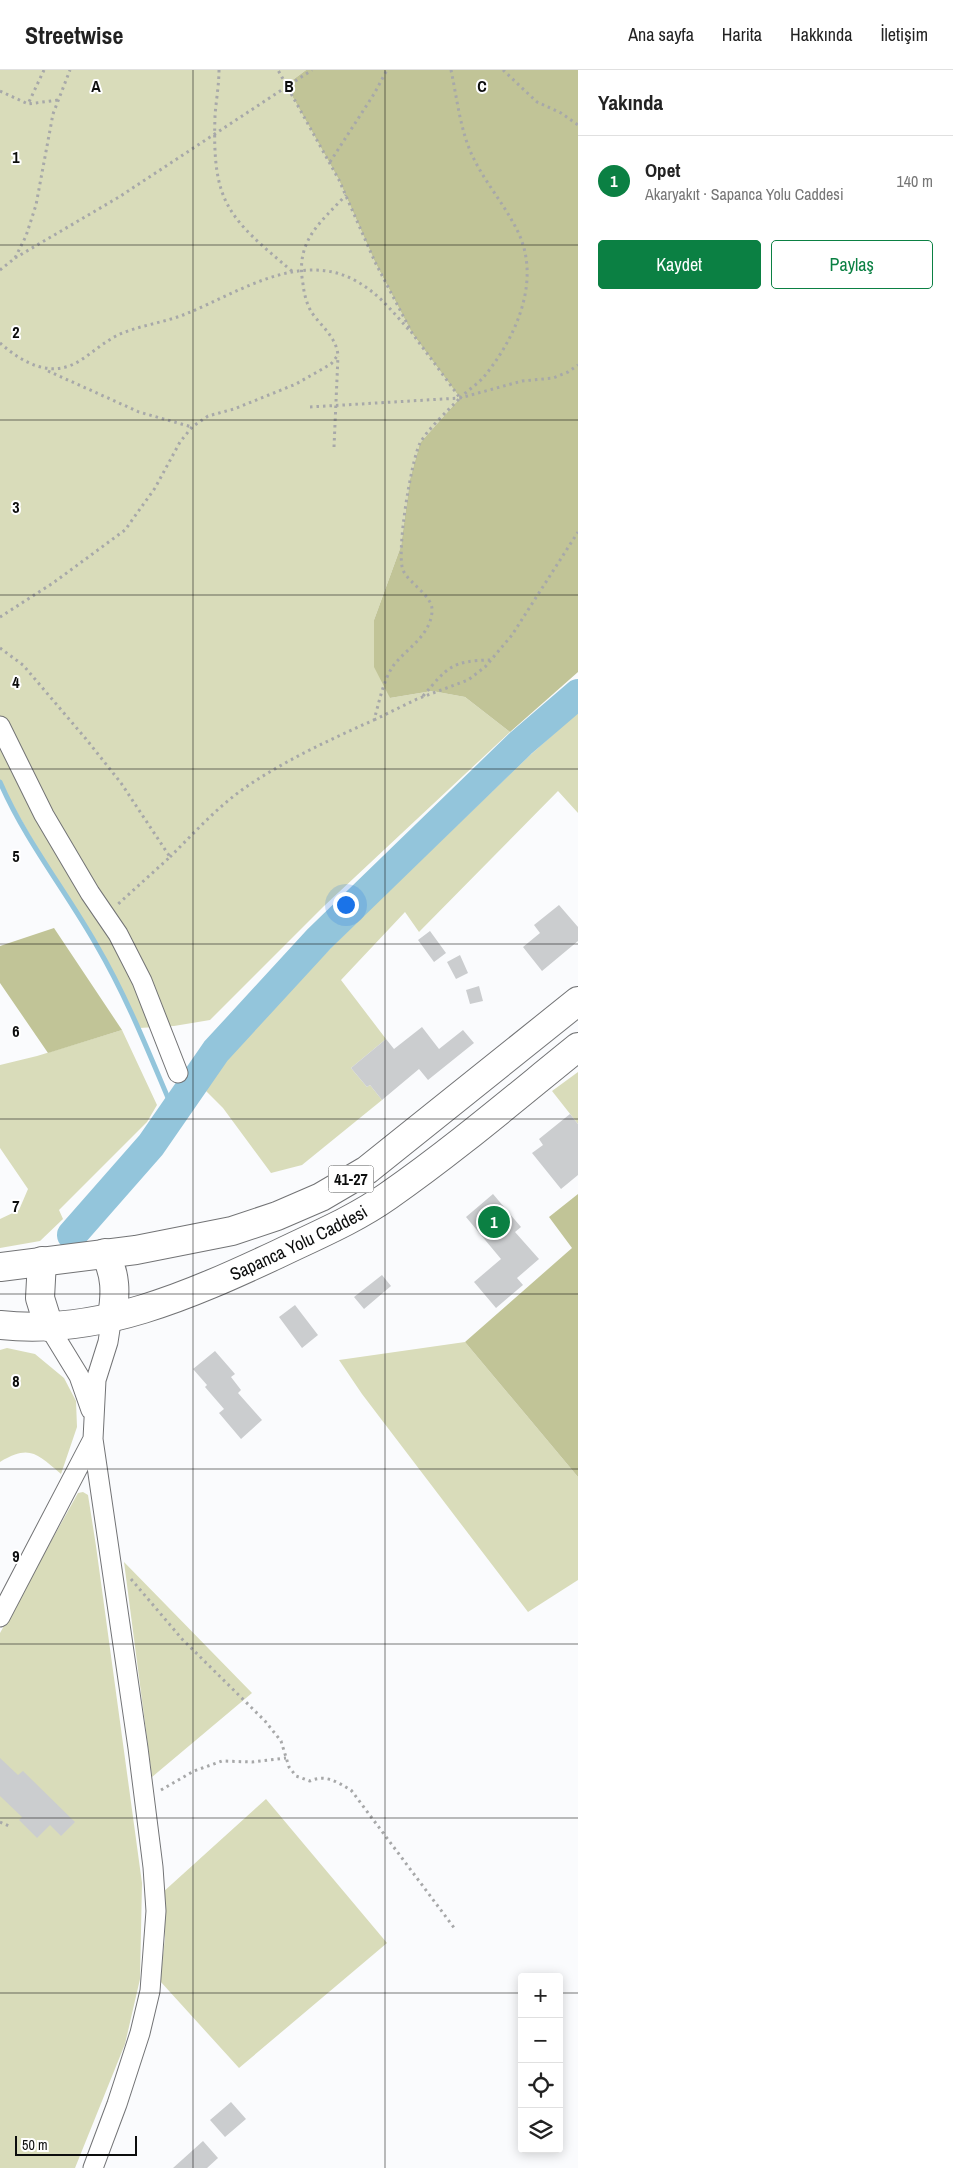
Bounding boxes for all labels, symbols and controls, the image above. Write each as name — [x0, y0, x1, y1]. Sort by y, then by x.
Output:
text: Streetwise — [25, 19, 123, 51]
text: Ana sayfa — [628, 22, 694, 47]
text: Harita — [722, 22, 762, 47]
text: Hakkında — [790, 22, 852, 47]
text: İletişim — [880, 22, 928, 47]
text: A — [91, 75, 101, 97]
text: B — [284, 75, 294, 97]
text: C — [477, 75, 487, 97]
text: Yakında — [598, 88, 663, 117]
text: 1 — [12, 146, 20, 168]
text: Opet — [645, 157, 681, 183]
text: 1 — [610, 170, 618, 192]
text: 140 m — [897, 170, 933, 192]
text: Akaryakıt · Sapanca Yolu Caddesi — [645, 183, 844, 205]
button: Kaydet — [598, 240, 761, 289]
button: Paylaş — [771, 240, 933, 289]
text: 2 — [12, 321, 20, 343]
text: 3 — [12, 496, 20, 518]
text: 4 — [12, 671, 20, 693]
text: 5 — [12, 845, 20, 867]
your location — [333, 892, 359, 918]
text: 6 — [12, 1020, 20, 1042]
road number: 41-27 — [328, 1166, 374, 1192]
text: 7 — [12, 1195, 20, 1217]
street label: Sapanca Yolu Caddesi — [226, 1199, 372, 1286]
pin: 1 — [478, 1203, 510, 1241]
text: 8 — [12, 1370, 20, 1392]
text: 9 — [12, 1545, 20, 1567]
map controls — [518, 1973, 563, 2153]
button: + — [518, 1973, 563, 2018]
button: − — [518, 2018, 563, 2063]
button: locate — [518, 2063, 563, 2108]
button: layers — [518, 2108, 563, 2153]
scale bar — [15, 2133, 138, 2156]
text: 50 m — [22, 2136, 48, 2154]

